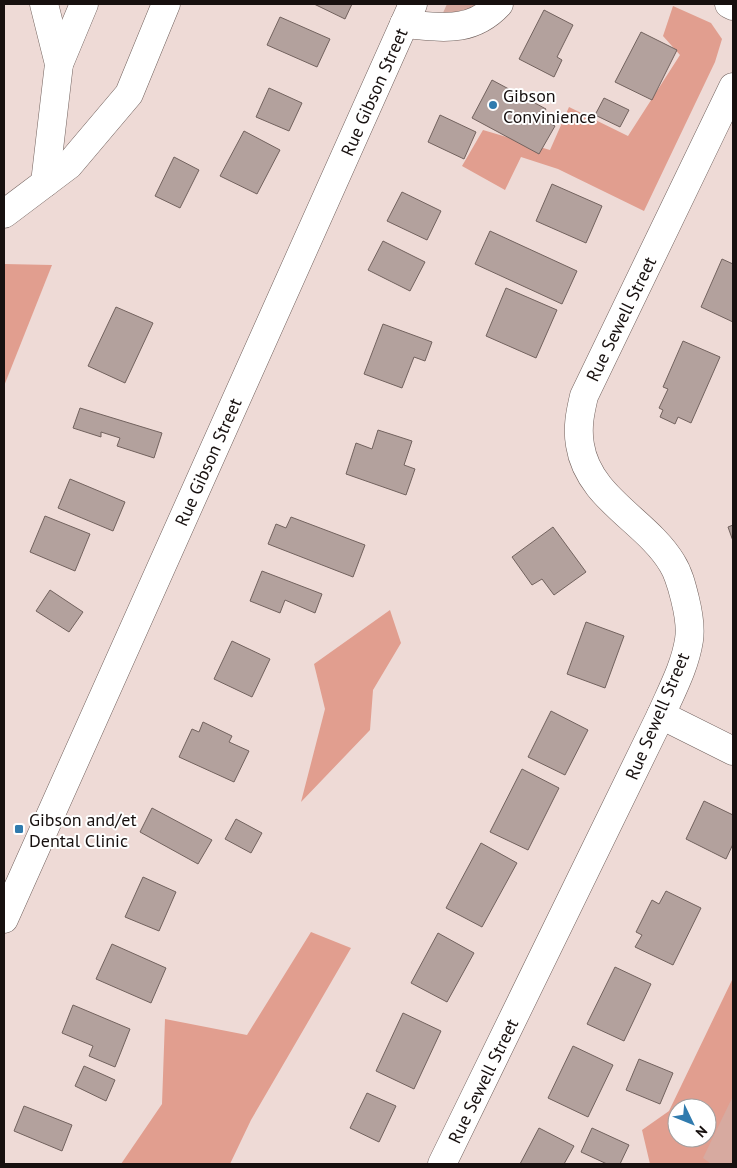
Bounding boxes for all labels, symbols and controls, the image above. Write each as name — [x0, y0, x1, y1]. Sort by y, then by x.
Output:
street label: Rue Gibson Street — [336, 24, 412, 160]
place label: Gibson Convinience — [503, 84, 596, 128]
marker: Gibson Convinience — [487, 99, 499, 111]
street label: Rue Sewell Street — [581, 253, 661, 385]
street label: Rue Gibson Street — [170, 394, 246, 530]
street label: Rue Sewell Street — [620, 649, 694, 783]
place label: Gibson and/et Dental Clinic — [29, 808, 137, 852]
marker: Gibson and/et Dental Clinic — [13, 823, 25, 835]
street label: Rue Sewell Street — [443, 1015, 523, 1147]
north arrow — [667, 1098, 717, 1148]
text: N — [692, 1122, 711, 1141]

